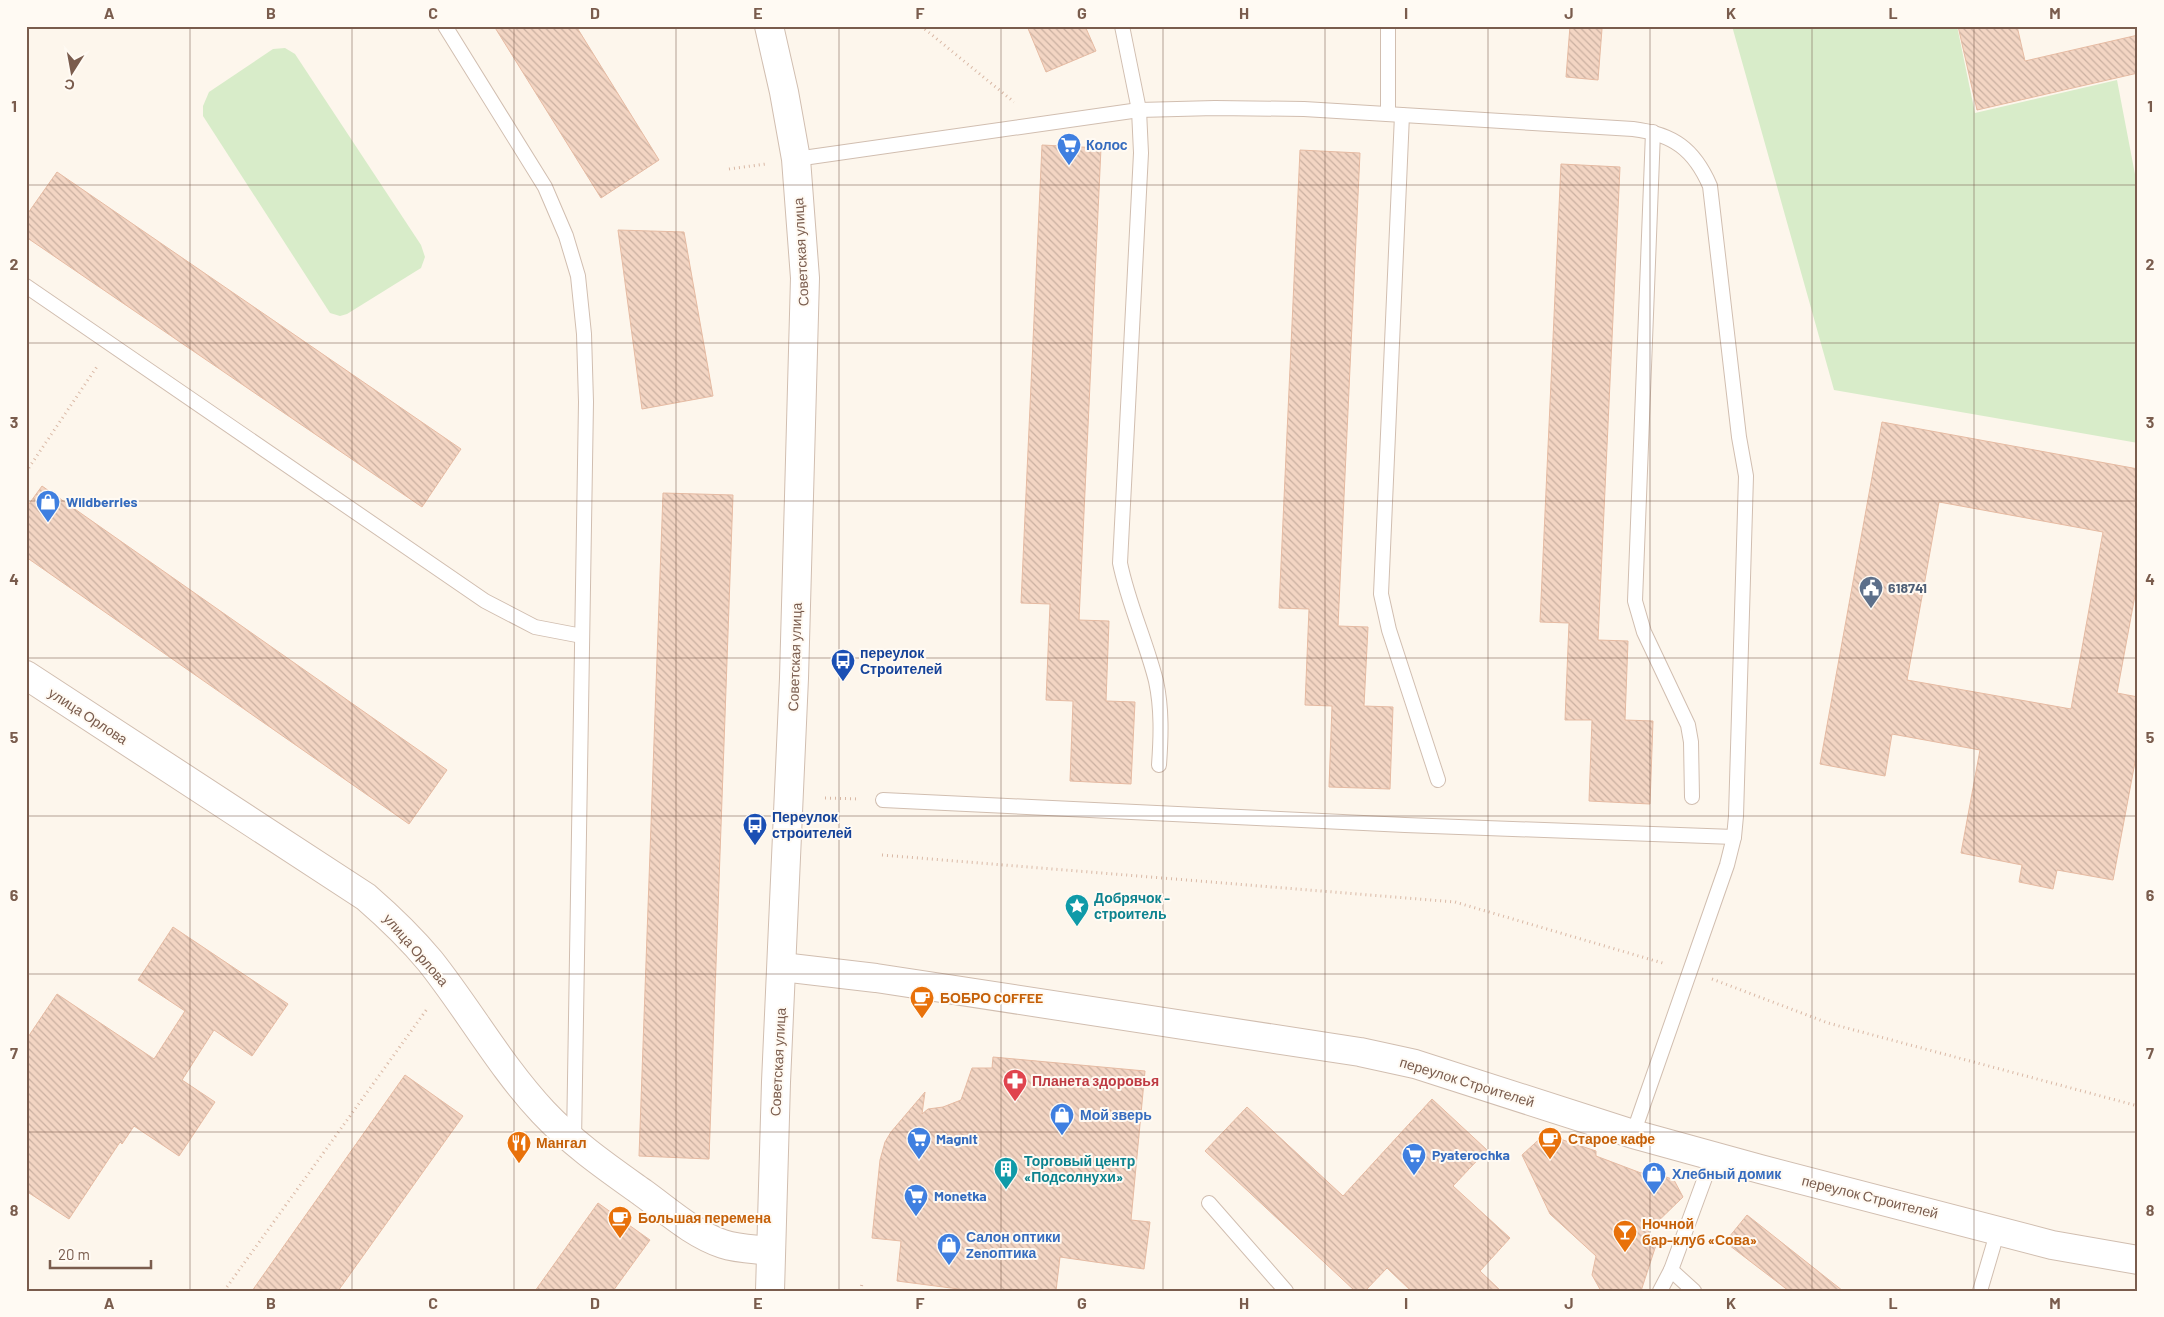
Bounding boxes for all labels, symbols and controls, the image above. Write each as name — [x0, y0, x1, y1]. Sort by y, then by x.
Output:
text: A — [104, 3, 115, 22]
text: B — [266, 3, 276, 22]
text: C — [428, 3, 438, 22]
text: D — [590, 3, 600, 22]
text: E — [753, 3, 763, 22]
text: F — [916, 3, 925, 22]
text: G — [1077, 3, 1087, 22]
text: H — [1239, 3, 1249, 22]
text: I — [1404, 3, 1408, 22]
text: J — [1564, 3, 1574, 22]
text: K — [1726, 3, 1736, 22]
text: L — [1888, 3, 1898, 22]
text: M — [2049, 3, 2061, 22]
north arrow — [48, 48, 98, 98]
text: С — [63, 76, 76, 95]
text: 1 — [11, 96, 17, 115]
text: 1 — [2147, 96, 2153, 115]
supermarket icon: Колос — [1056, 132, 1082, 166]
place label: Колос — [1086, 136, 1128, 153]
street label: Советская улица — [789, 197, 812, 307]
text: 2 — [10, 254, 19, 273]
text: 2 — [2146, 254, 2155, 273]
text: 3 — [10, 412, 18, 431]
text: 3 — [2146, 412, 2154, 431]
shop icon: Wildberries — [35, 489, 61, 523]
place label: Wildberries — [66, 493, 138, 510]
text: 4 — [9, 569, 19, 588]
text: 4 — [2145, 569, 2155, 588]
public building icon: 618741 — [1858, 575, 1884, 609]
place label: 618741 — [1888, 579, 1927, 596]
street label: Советская улица — [784, 602, 805, 712]
place label: переулок Строителей — [860, 644, 942, 677]
bus stop icon: переулок Строителей — [830, 648, 856, 682]
street label: улица Орлова — [46, 684, 131, 748]
text: 5 — [10, 727, 19, 746]
text: 5 — [2146, 727, 2155, 746]
place label: Переулок строителей — [772, 808, 852, 841]
bus stop icon: Переулок строителей — [742, 812, 768, 846]
text: 6 — [10, 885, 19, 904]
text: 6 — [2146, 885, 2155, 904]
place label: Добрячок - строитель — [1094, 889, 1170, 922]
place icon: Добрячок - строитель — [1064, 893, 1090, 927]
street label: улица Орлова — [380, 910, 453, 990]
cafe icon: БОБРО COFFEE — [909, 985, 935, 1019]
place label: БОБРО COFFEE — [940, 989, 1043, 1006]
street label: Советская улица — [766, 1007, 789, 1117]
text: 7 — [10, 1043, 18, 1062]
text: 7 — [2146, 1043, 2154, 1062]
street label: переулок Строителей — [1398, 1053, 1536, 1110]
pharmacy icon: Планета здоровья — [1002, 1068, 1028, 1102]
place label: Планета здоровья — [1032, 1072, 1159, 1089]
shop icon: Мой зверь — [1049, 1102, 1075, 1136]
place label: Мой зверь — [1080, 1106, 1152, 1123]
supermarket icon: Magnit — [906, 1126, 932, 1160]
cafe icon: Старое кафе — [1537, 1126, 1563, 1160]
restaurant icon: Мангал — [506, 1130, 532, 1164]
place label: Magnit — [936, 1130, 978, 1147]
place label: Старое кафе — [1568, 1130, 1655, 1147]
place label: Мангал — [536, 1134, 587, 1151]
supermarket icon: Pyaterochka — [1401, 1142, 1427, 1176]
place label: Pyaterochka — [1432, 1146, 1510, 1163]
place label: Торговый центр «Подсолнухи» — [1024, 1152, 1135, 1185]
building icon: Торговый центр «Подсолнухи» — [993, 1156, 1019, 1190]
shop icon: Хлебный домик — [1641, 1161, 1667, 1195]
place label: Хлебный домик — [1672, 1165, 1782, 1182]
street label: переулок Строителей — [1800, 1171, 1940, 1222]
supermarket icon: Monetka — [903, 1183, 929, 1217]
place label: Monetka — [934, 1187, 987, 1204]
text: 8 — [10, 1200, 19, 1219]
text: 8 — [2146, 1200, 2155, 1219]
cafe icon: Большая перемена — [607, 1205, 633, 1239]
place label: Большая перемена — [638, 1209, 771, 1226]
place label: Ночной бар-клуб «Сова» — [1642, 1215, 1757, 1248]
bar icon: Ночной бар-клуб «Сова» — [1612, 1219, 1638, 1253]
place label: Салон оптики Zenоптика — [966, 1228, 1061, 1261]
shop icon: Салон оптики Zenоптика — [936, 1232, 962, 1266]
scale bar — [50, 1237, 151, 1269]
text: 20 m — [58, 1245, 90, 1263]
text: A — [104, 1293, 115, 1312]
text: B — [266, 1293, 276, 1312]
text: C — [428, 1293, 438, 1312]
text: D — [590, 1293, 600, 1312]
text: E — [753, 1293, 763, 1312]
text: F — [916, 1293, 925, 1312]
text: G — [1077, 1293, 1087, 1312]
text: H — [1239, 1293, 1249, 1312]
text: I — [1404, 1293, 1408, 1312]
text: J — [1564, 1293, 1574, 1312]
text: K — [1726, 1293, 1736, 1312]
text: L — [1888, 1293, 1898, 1312]
text: M — [2049, 1293, 2061, 1312]

